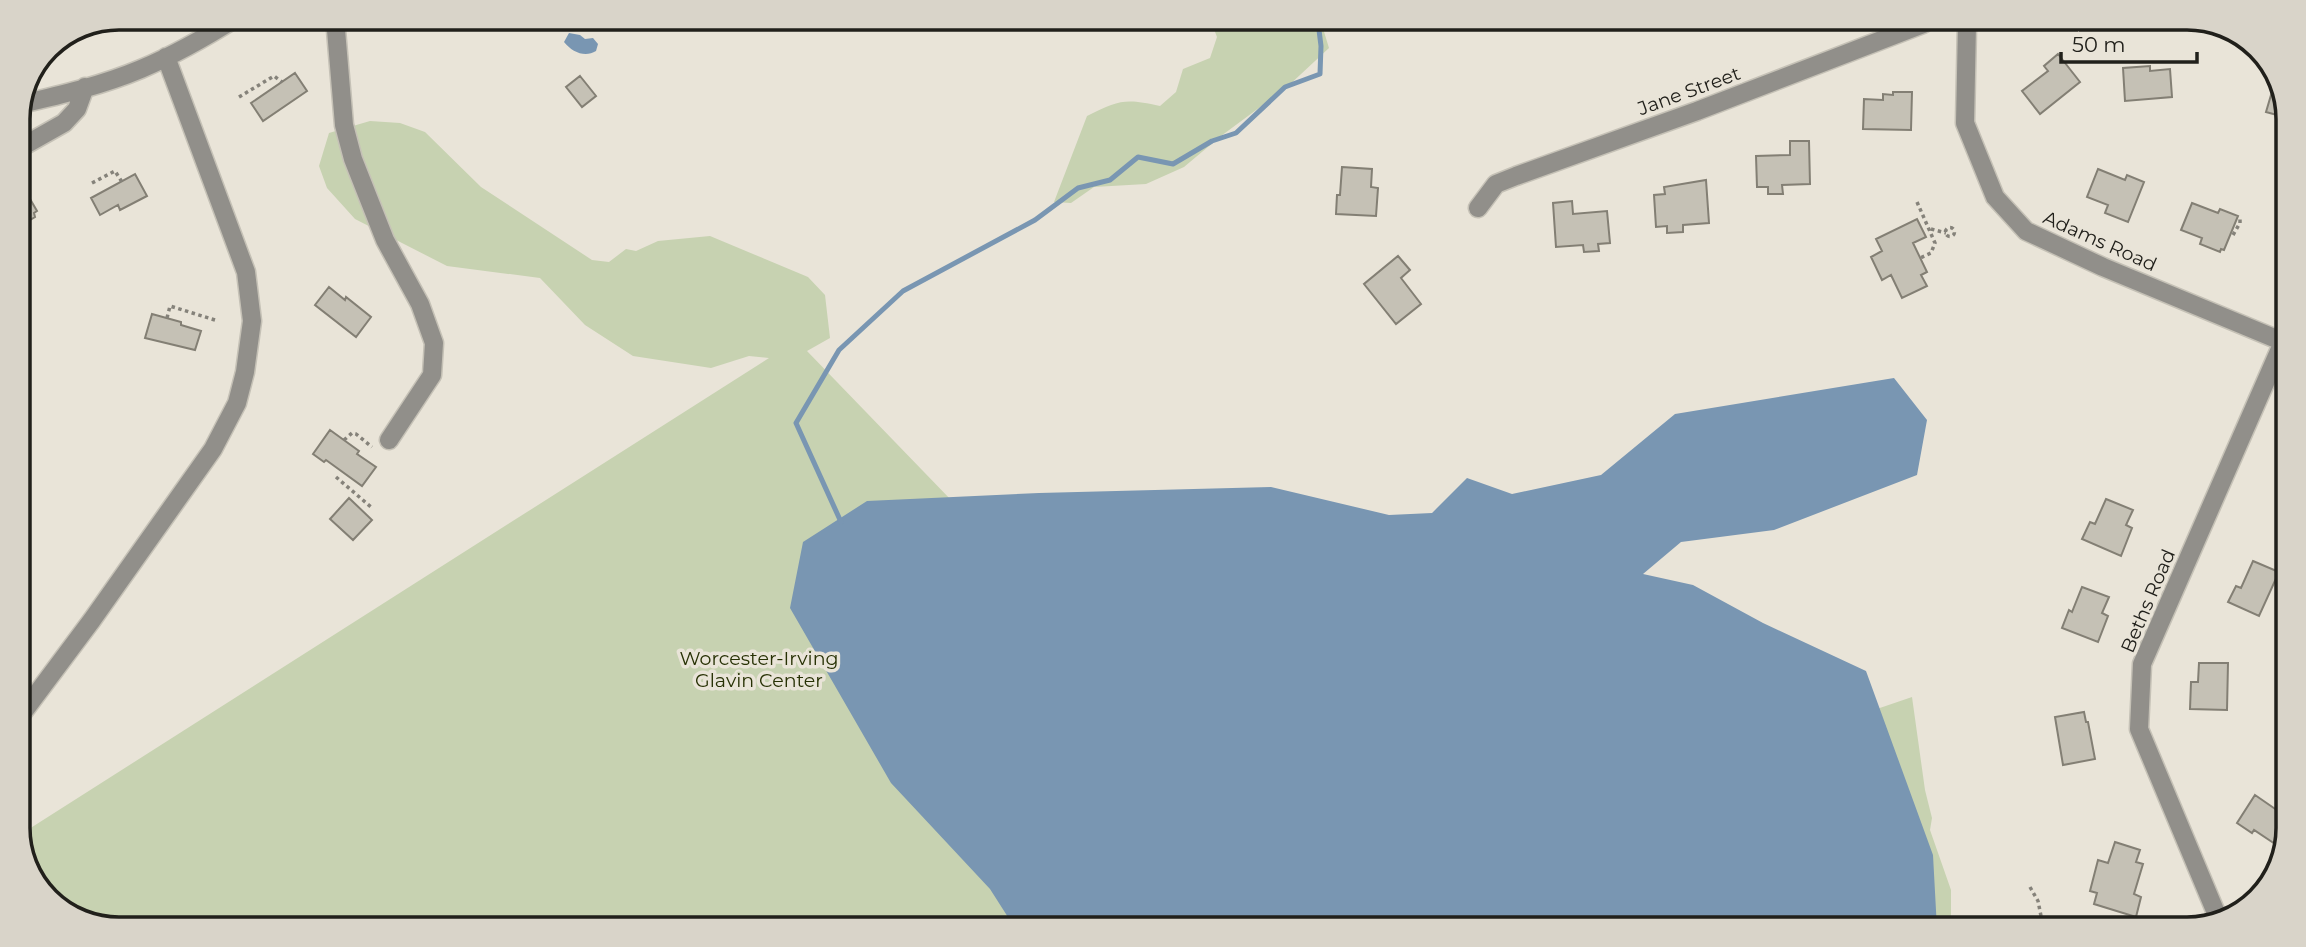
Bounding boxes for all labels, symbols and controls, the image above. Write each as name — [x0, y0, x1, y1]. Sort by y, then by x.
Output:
scale bar — [2061, 21, 2198, 65]
text: 50 m — [2072, 32, 2126, 57]
street label: Jane Street — [1634, 62, 1744, 121]
street label: Adams Road — [2040, 206, 2160, 276]
street label: Beths Road — [2116, 546, 2180, 656]
park label: Worcester-Irving Glavin Center — [679, 647, 839, 692]

